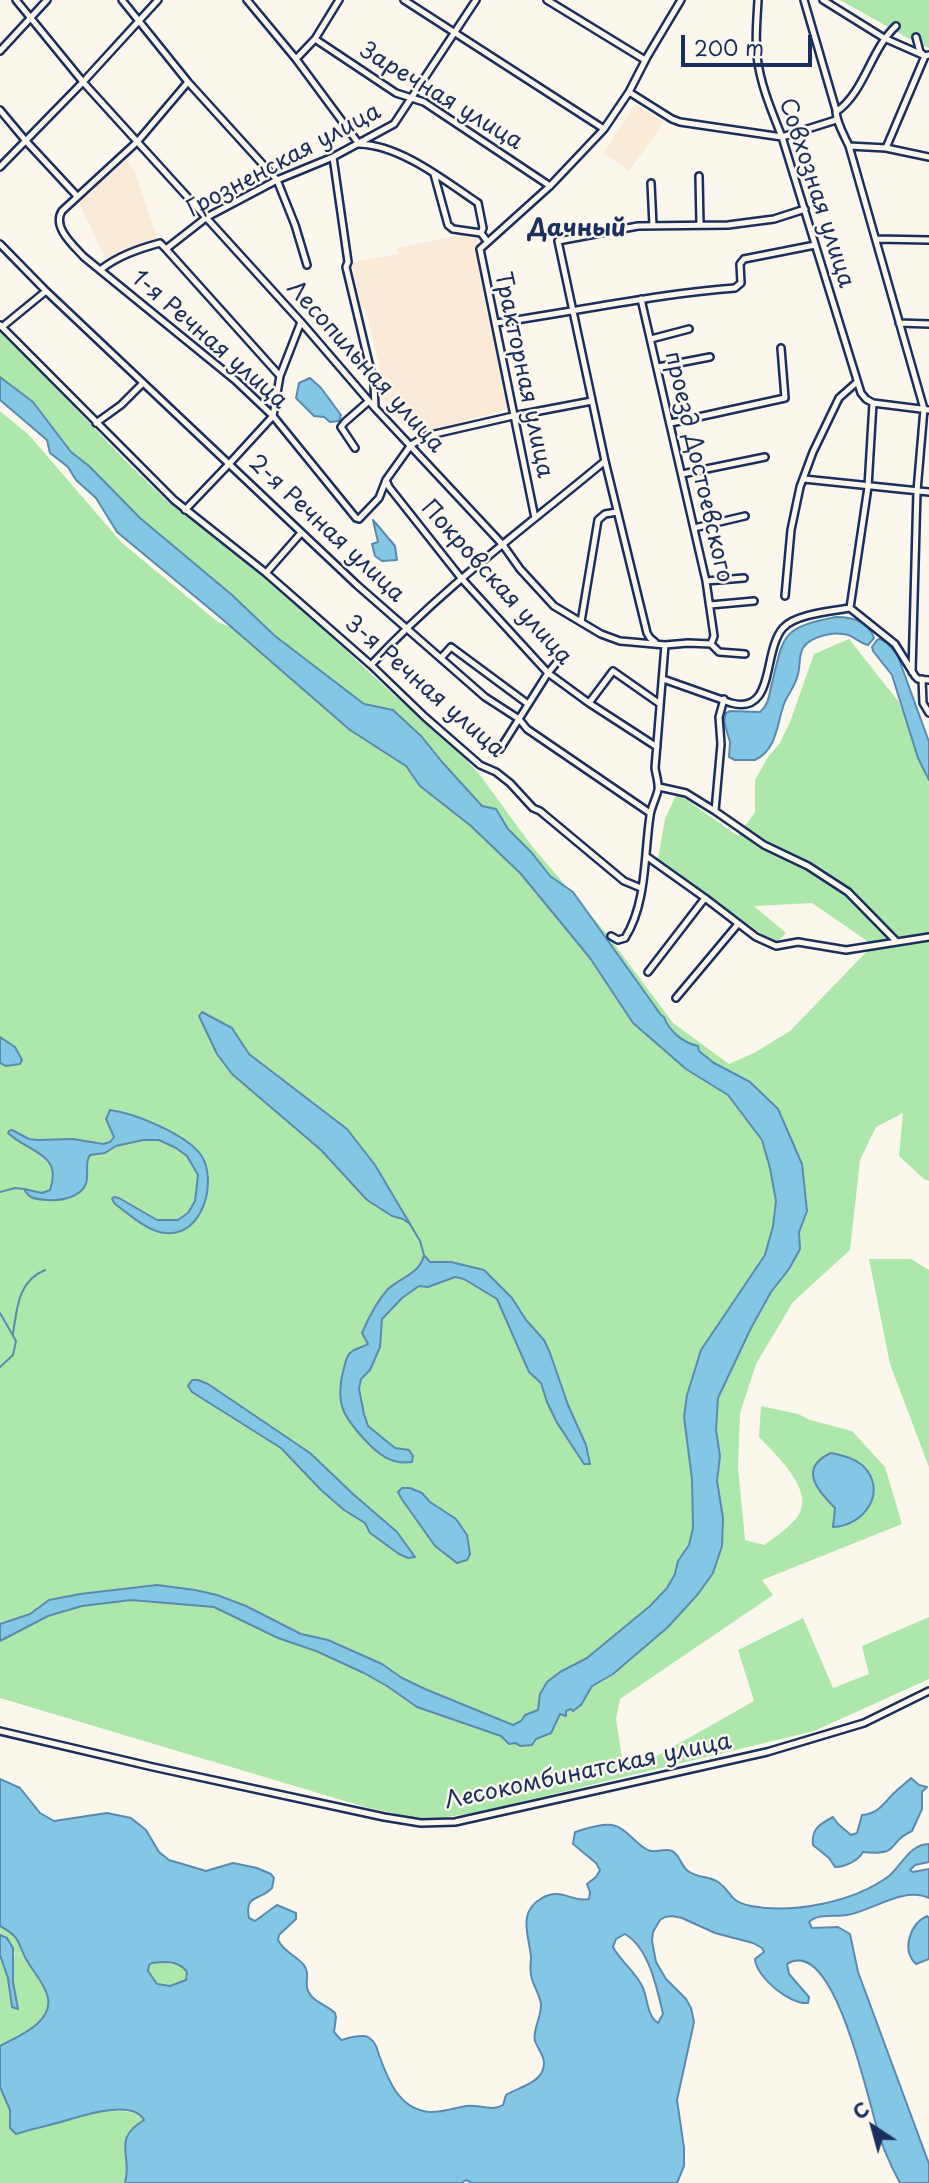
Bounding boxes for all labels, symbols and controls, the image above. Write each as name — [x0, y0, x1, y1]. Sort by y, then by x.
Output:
scale bar — [684, 21, 815, 65]
text: 200 m — [694, 31, 764, 63]
street label: Заречная улица — [355, 38, 527, 156]
street label: Совхозная улица — [772, 95, 860, 291]
street label: Грозненская улица — [182, 98, 386, 224]
district label: Дачный — [528, 215, 626, 243]
street label: 1-я Речная улица — [125, 265, 293, 415]
street label: Тракторная улица — [488, 270, 558, 480]
street label: Лесопильная улица — [280, 275, 450, 459]
street label: проезд Достоевского — [658, 349, 738, 585]
street label: 2-я Речная улица — [242, 449, 410, 609]
street label: Покровская улица — [415, 495, 577, 671]
street label: 3-я Речная улица — [338, 610, 510, 764]
street label: Лесокомбинатская улица — [442, 1728, 734, 1816]
north arrow — [838, 2092, 908, 2162]
text: С — [847, 2094, 875, 2126]

